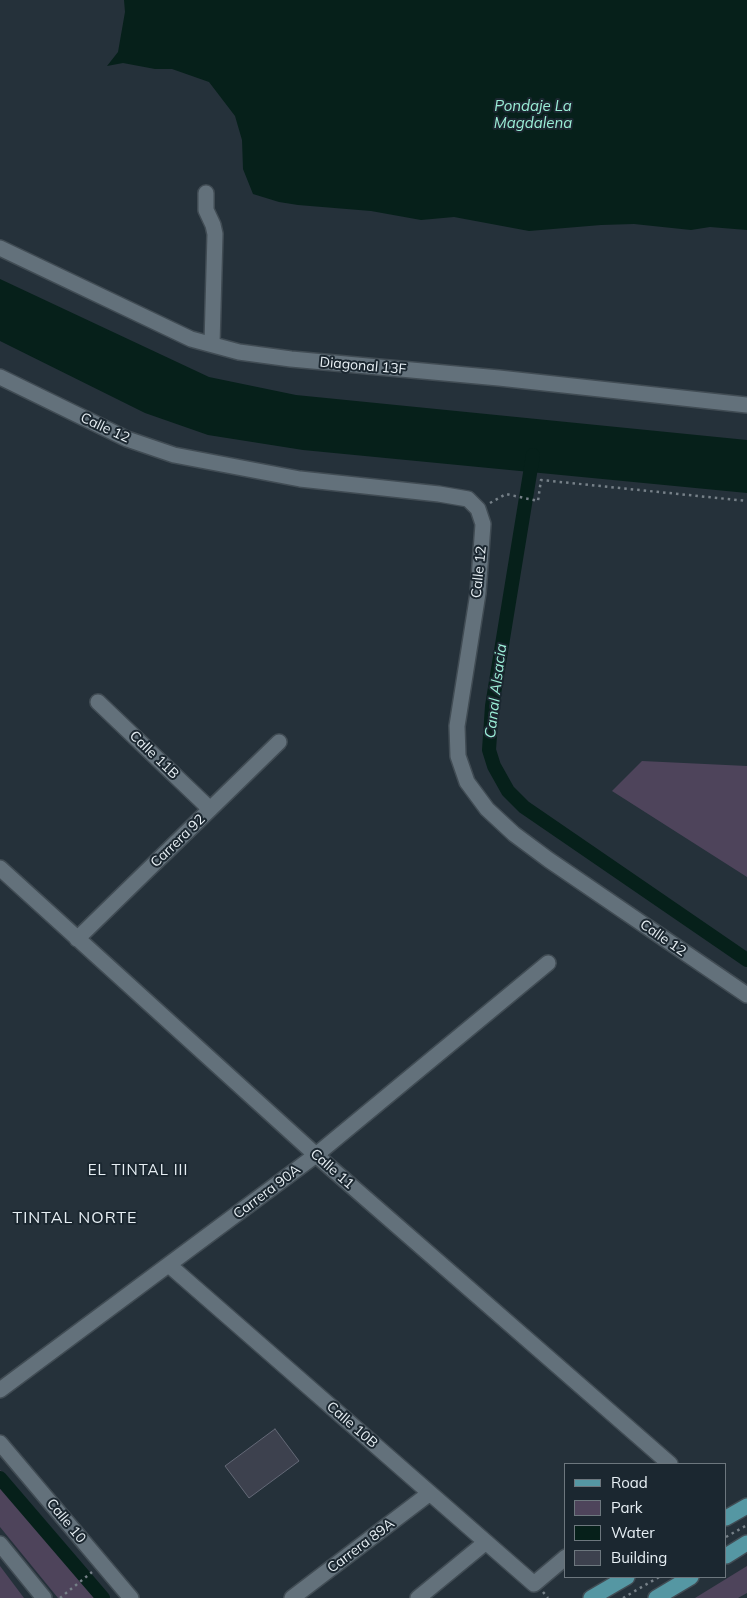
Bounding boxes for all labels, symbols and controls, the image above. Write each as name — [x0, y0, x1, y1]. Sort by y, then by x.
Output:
water label: Pondaje La Magdalena — [494, 97, 572, 132]
street label: Diagonal 13F — [319, 354, 407, 378]
street label: Calle 12 — [78, 409, 132, 447]
street label: Calle 12 — [468, 545, 490, 599]
water label: Canal Alsacia — [481, 643, 511, 739]
street label: Calle 11B — [126, 727, 182, 783]
street label: Carrera 92 — [147, 811, 209, 871]
street label: Calle 12 — [637, 916, 689, 960]
street label: Calle 11 — [307, 1145, 357, 1193]
district label: EL TINTAL III — [86, 1161, 190, 1179]
street label: Carrera 90A — [230, 1161, 304, 1223]
district label: TINTAL NORTE — [11, 1208, 139, 1228]
street label: Calle 10B — [323, 1398, 381, 1452]
legend — [564, 1463, 727, 1578]
text: Road — [611, 1473, 648, 1492]
street label: Calle 10 — [43, 1495, 89, 1547]
text: Park — [611, 1498, 643, 1517]
street label: Carrera 89A — [324, 1515, 398, 1577]
text: Water — [611, 1523, 655, 1542]
text: Building — [611, 1548, 667, 1567]

